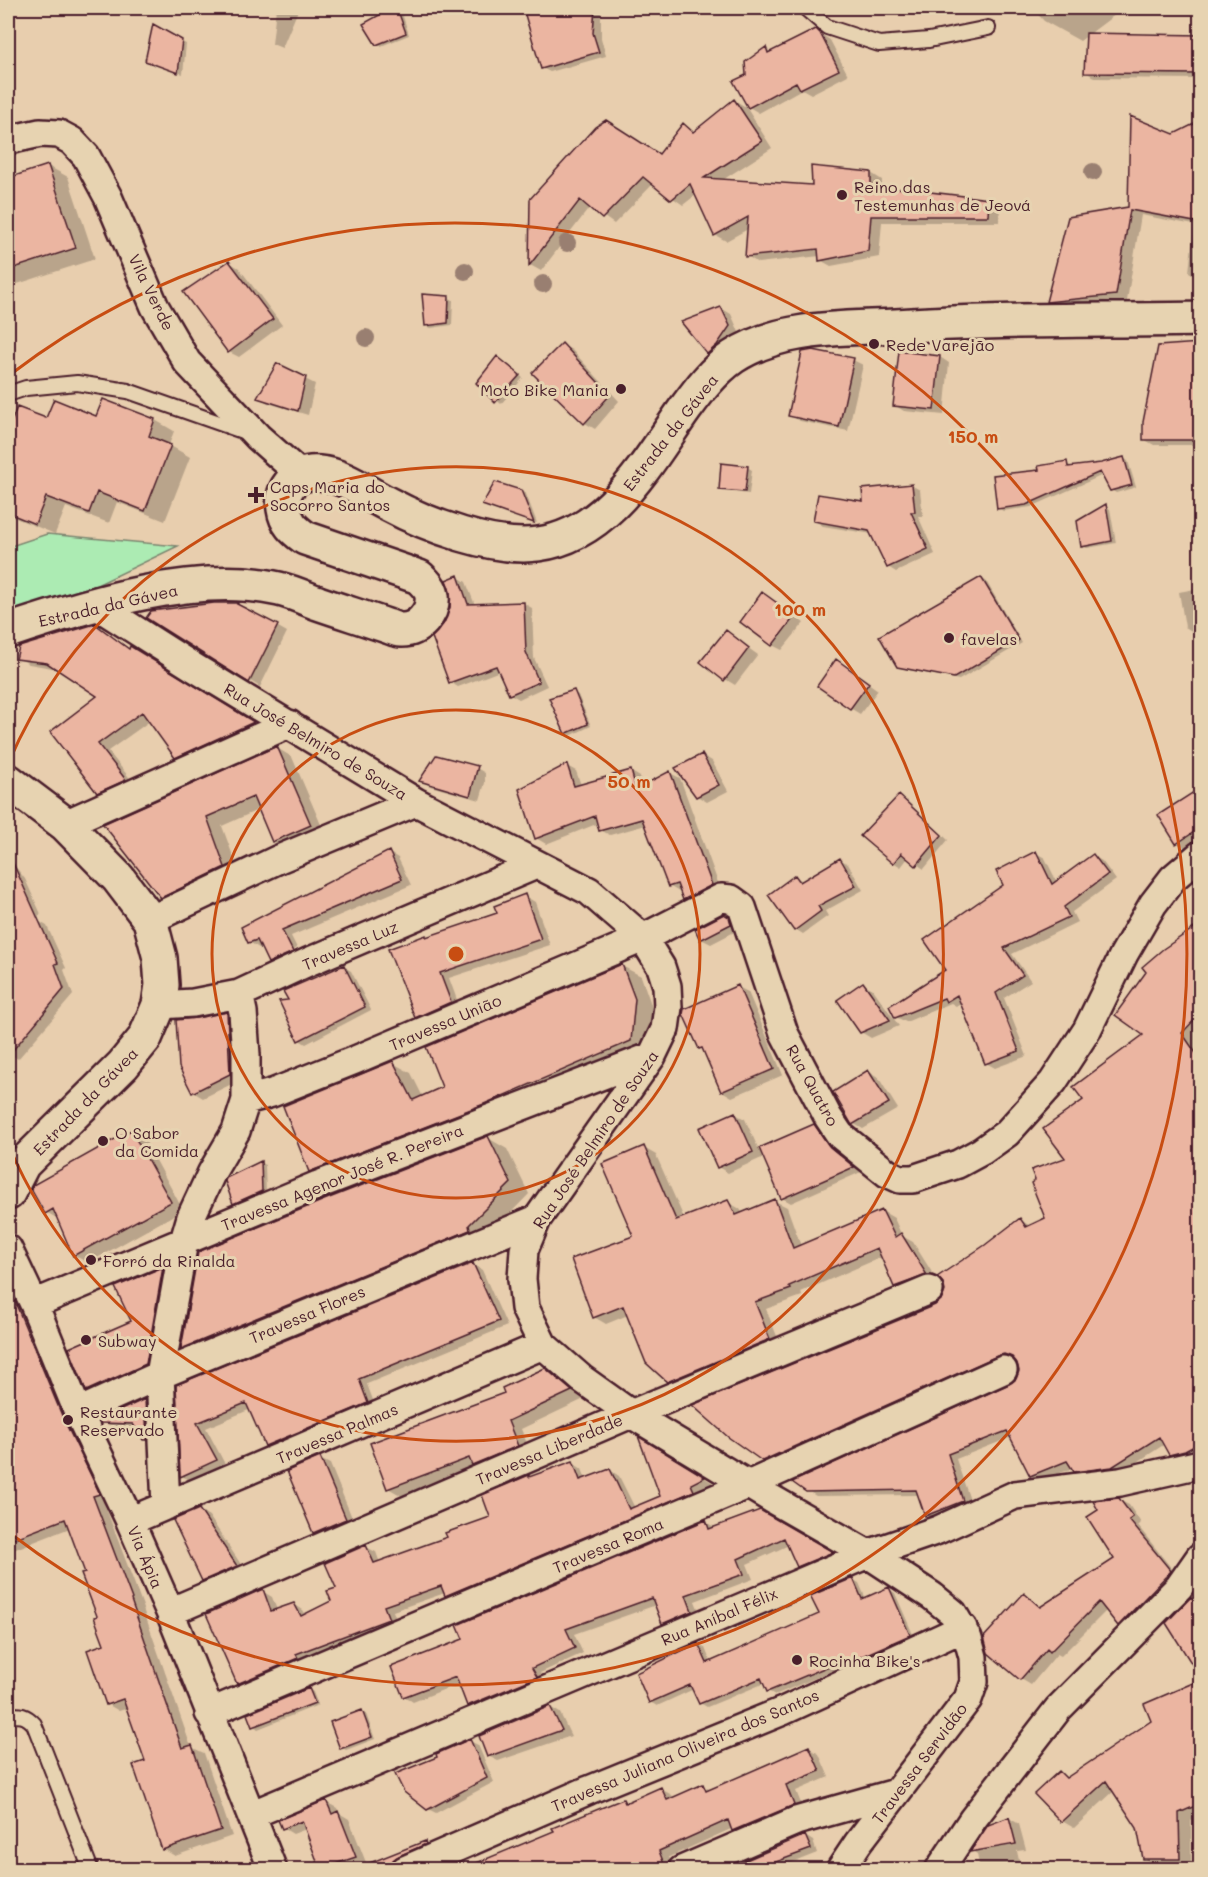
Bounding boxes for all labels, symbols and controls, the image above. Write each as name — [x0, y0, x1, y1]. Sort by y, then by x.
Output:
place label: Reino das Testemunhas de Jeová — [854, 176, 1031, 215]
marker: Reino das Testemunhas de Jeová — [835, 188, 849, 202]
street label: Vila Verde — [124, 250, 180, 334]
place label: Rede Varejão — [886, 334, 994, 355]
marker: Rede Varejão — [867, 337, 881, 351]
street label: Estrada da Gávea — [618, 369, 722, 495]
place label: Moto Bike Mania — [480, 379, 609, 400]
marker: Moto Bike Mania — [614, 382, 628, 396]
text: 150 m — [948, 424, 998, 448]
place label: Caps Maria do Socorro Santos — [270, 476, 390, 515]
marker: Caps Maria do Socorro Santos — [247, 486, 265, 504]
street label: Estrada da Gávea — [36, 579, 180, 631]
text: 100 m — [774, 597, 826, 621]
place label: favelas — [961, 628, 1017, 649]
marker: favelas — [942, 631, 956, 645]
street label: Rua José Belmiro de Souza — [220, 678, 412, 804]
text: 50 m — [608, 769, 650, 793]
street label: Travessa Luz — [299, 915, 401, 975]
centre of rings — [446, 944, 466, 964]
street label: Travessa União — [386, 989, 504, 1055]
street label: Rua Quatro — [782, 1041, 844, 1129]
street label: Estrada da Gávea — [28, 1042, 142, 1160]
street label: Rua José Belmiro de Souza — [527, 1046, 663, 1232]
street label: Travessa Agenor José R. Pereira — [218, 1119, 466, 1235]
place label: O Sabor da Comida — [115, 1122, 199, 1161]
marker: O Sabor da Comida — [96, 1134, 110, 1148]
place label: Forró da Rinalda — [103, 1250, 235, 1271]
marker: Forró da Rinalda — [84, 1253, 98, 1267]
street label: Travessa Flores — [246, 1280, 368, 1348]
place label: Subway — [98, 1330, 157, 1351]
marker: Subway — [79, 1333, 93, 1347]
street label: Travessa Palmas — [273, 1398, 401, 1468]
place label: Restaurante Reservado — [80, 1401, 178, 1440]
street label: Travessa Liberdade — [472, 1409, 626, 1489]
marker: Restaurante Reservado — [61, 1413, 75, 1427]
street label: Travessa Roma — [549, 1512, 667, 1578]
street label: Via Ápia — [123, 1522, 169, 1592]
street label: Rua Aníbal Félix — [658, 1582, 780, 1650]
place label: Rocinha Bike's — [809, 1650, 921, 1671]
marker: Rocinha Bike's — [790, 1653, 804, 1667]
street label: Travessa Juliana Oliveira dos Santos — [548, 1684, 822, 1816]
street label: Travessa Servidão — [867, 1698, 971, 1828]

